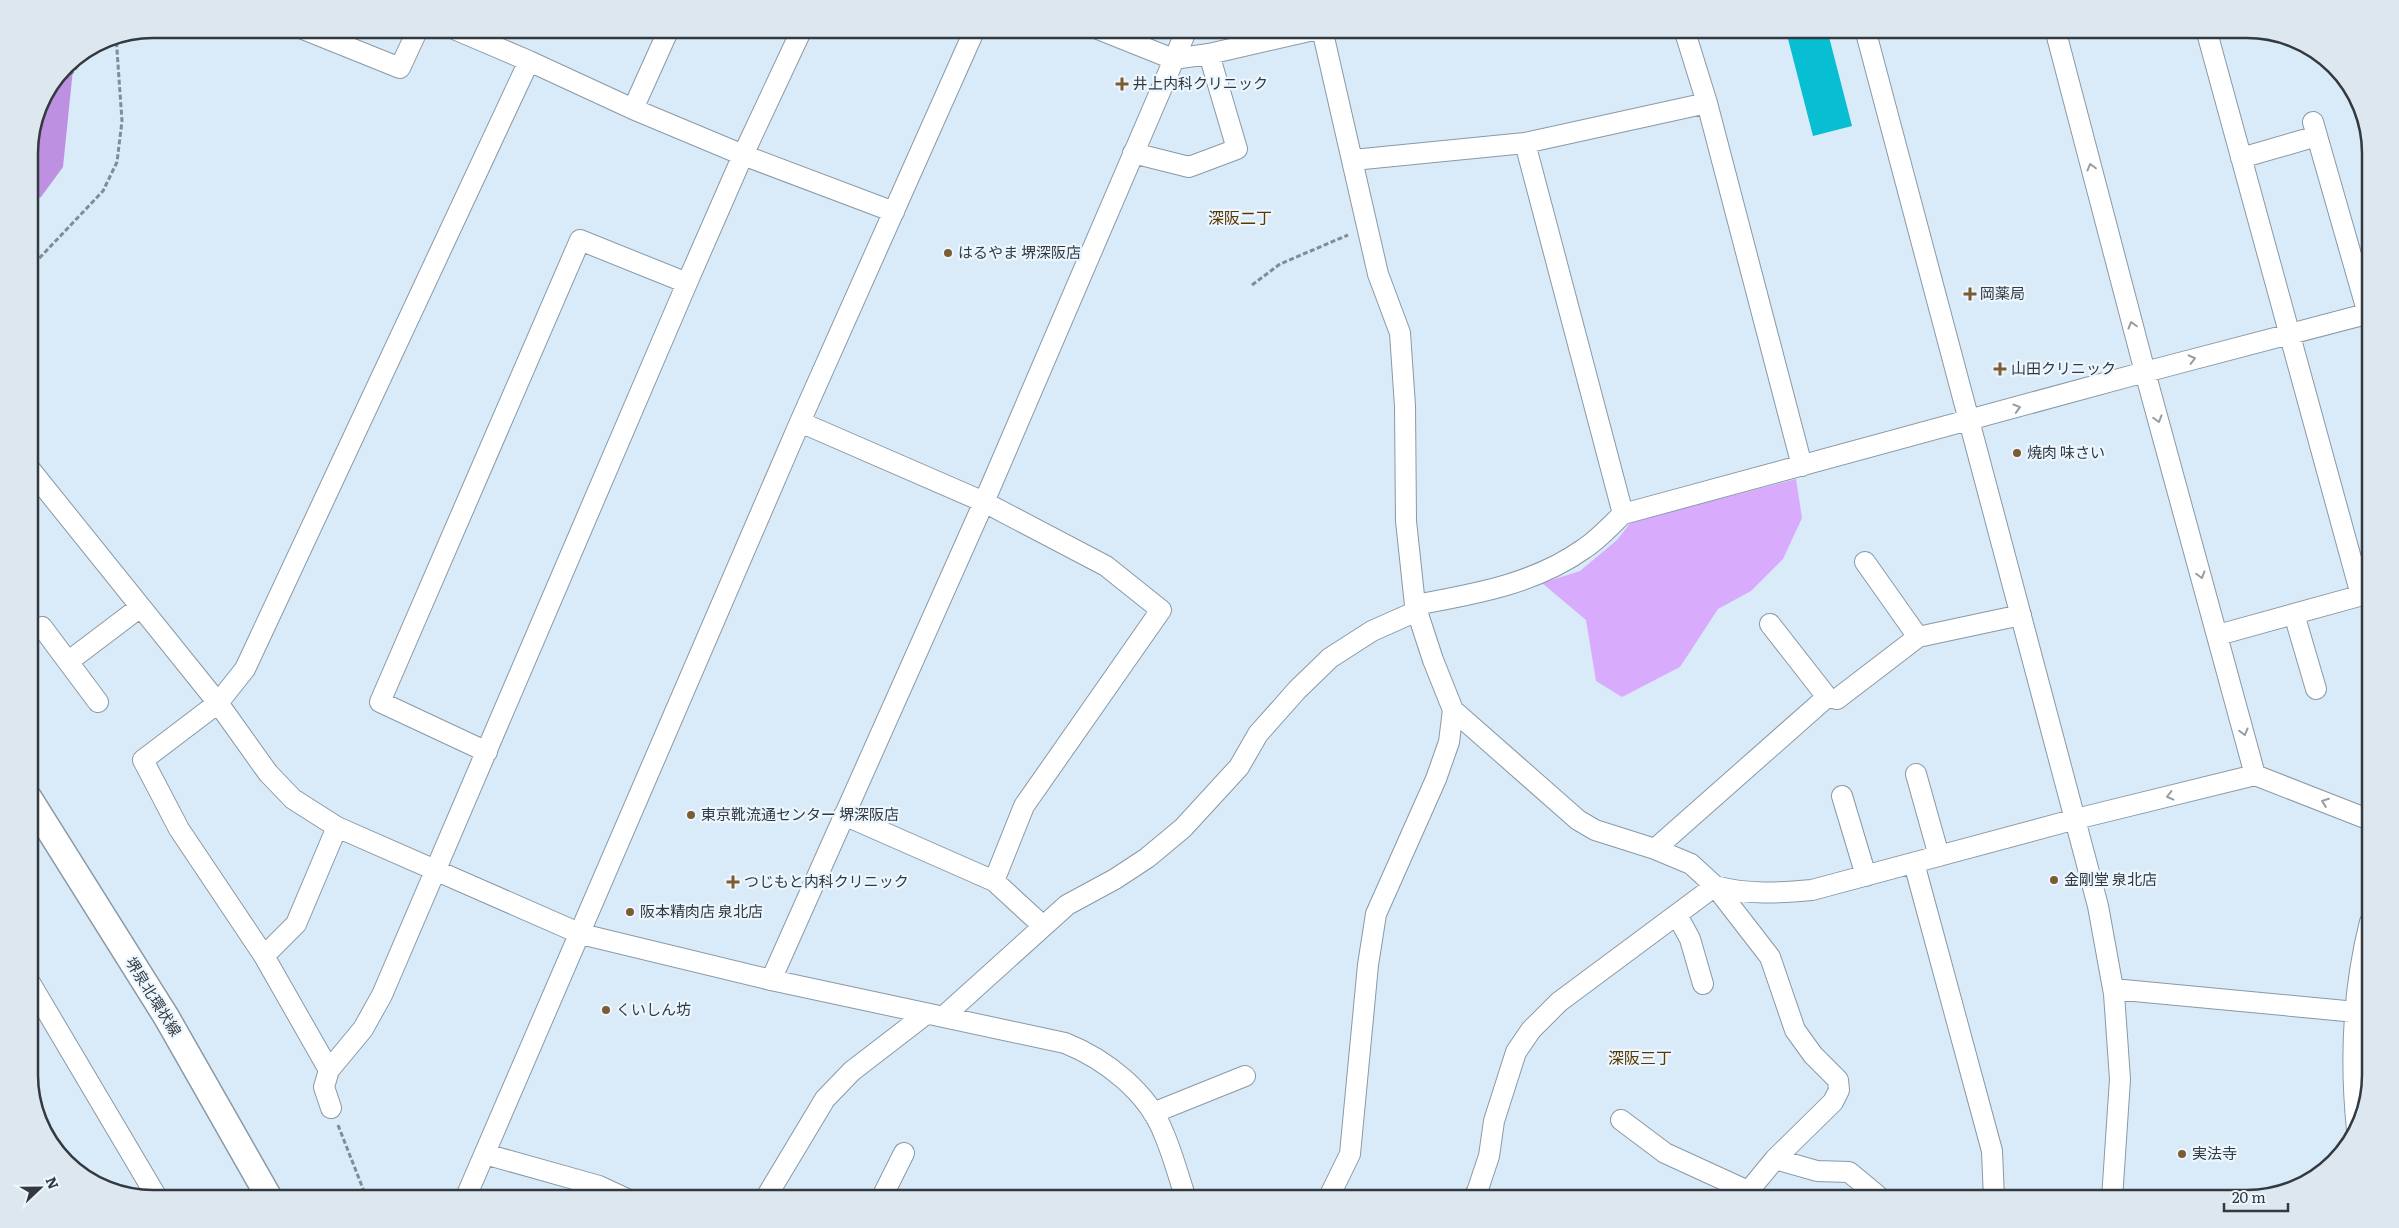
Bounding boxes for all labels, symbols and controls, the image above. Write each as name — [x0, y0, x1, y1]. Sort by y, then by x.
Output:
place label: 井上内科クリニック — [1133, 71, 1268, 94]
marker: 井上内科クリニック — [1115, 77, 1129, 91]
one-way arrow — [2086, 163, 2097, 172]
district label: 深阪二丁 — [1208, 205, 1272, 229]
place label: はるやま 堺深阪店 — [958, 240, 1081, 263]
marker: はるやま 堺深阪店 — [942, 247, 954, 259]
place label: 岡薬局 — [1980, 281, 2025, 304]
marker: 岡薬局 — [1964, 288, 1976, 300]
one-way arrow — [2128, 321, 2138, 329]
one-way arrow — [2187, 355, 2195, 365]
place label: 山田クリニック — [2011, 356, 2116, 379]
marker: 山田クリニック — [1993, 362, 2007, 376]
one-way arrow — [2012, 403, 2020, 413]
one-way arrow — [2152, 414, 2162, 422]
place label: 焼肉 味さい — [2027, 440, 2105, 463]
marker: 焼肉 味さい — [2011, 447, 2023, 459]
one-way arrow — [2196, 571, 2206, 579]
one-way arrow — [2238, 728, 2248, 736]
one-way arrow — [2165, 790, 2174, 801]
one-way arrow — [2321, 798, 2330, 808]
place label: 東京靴流通センター 堺深阪店 — [701, 802, 899, 825]
marker: 東京靴流通センター 堺深阪店 — [685, 809, 697, 821]
place label: 金剛堂 泉北店 — [2064, 867, 2157, 890]
place label: つじもと内科クリニック — [744, 869, 909, 892]
marker: 金剛堂 泉北店 — [2048, 874, 2060, 886]
marker: つじもと内科クリニック — [726, 875, 740, 889]
place label: 阪本精肉店 泉北店 — [640, 899, 763, 922]
marker: 阪本精肉店 泉北店 — [624, 906, 636, 918]
street label: 堺泉北環状線 — [121, 952, 188, 1040]
place label: くいしん坊 — [616, 997, 691, 1020]
marker: くいしん坊 — [600, 1004, 612, 1016]
district label: 深阪三丁 — [1608, 1045, 1672, 1069]
place label: 実法寺 — [2192, 1141, 2237, 1164]
marker: 実法寺 — [2176, 1148, 2188, 1160]
north arrow — [15, 1163, 65, 1213]
text: N — [42, 1174, 65, 1192]
scale bar — [2224, 1180, 2288, 1212]
text: 20 m — [2232, 1185, 2266, 1208]

